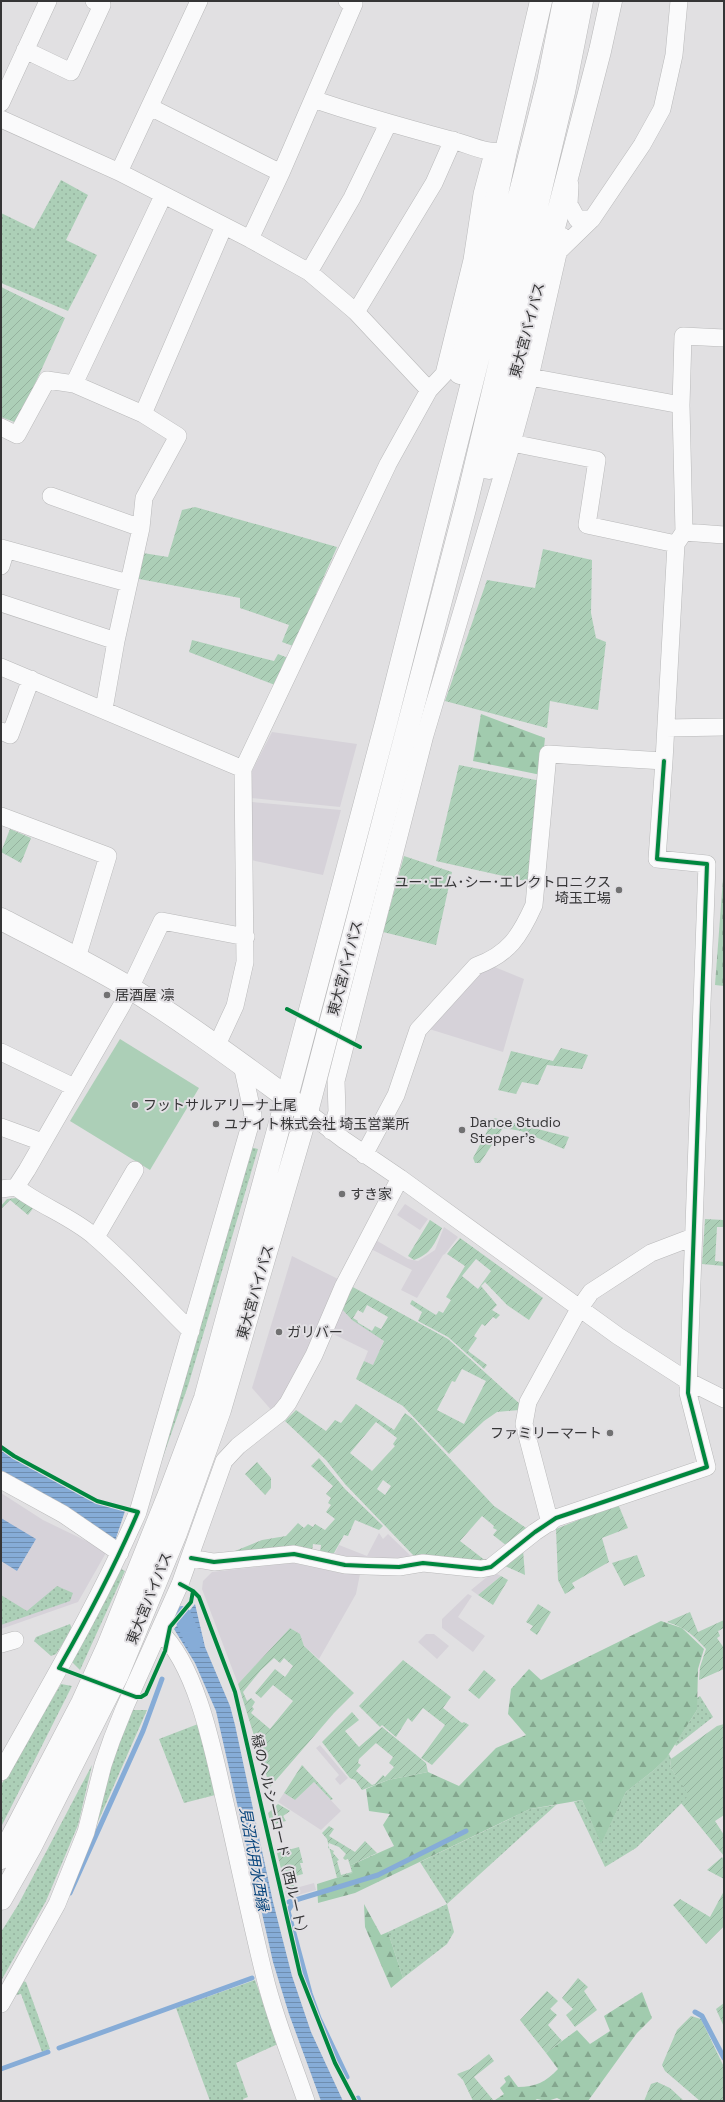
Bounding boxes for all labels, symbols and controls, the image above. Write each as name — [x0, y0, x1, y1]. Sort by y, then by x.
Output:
street label: 東大宮バイパス — [506, 280, 548, 380]
place label: ユー･エム･シー･エレクトロニクス 埼玉工場 — [394, 873, 611, 907]
marker: ユー･エム･シー･エレクトロニクス 埼玉工場 — [614, 885, 624, 895]
street label: 東大宮バイパス — [324, 918, 366, 1018]
place label: 居酒屋 凛 — [115, 986, 175, 1004]
marker: 居酒屋 凛 — [102, 990, 112, 1000]
place label: フットサルアリーナ上尾 — [143, 1096, 297, 1114]
marker: フットサルアリーナ上尾 — [130, 1100, 140, 1110]
place label: Dance Studio Stepper's — [470, 1113, 561, 1147]
place label: ユナイト株式会社 埼玉営業所 — [224, 1115, 410, 1133]
marker: ユナイト株式会社 埼玉営業所 — [211, 1119, 221, 1129]
marker: Dance Studio Stepper's — [457, 1125, 467, 1135]
place label: すき家 — [350, 1185, 392, 1203]
marker: すき家 — [337, 1189, 347, 1199]
street label: 東大宮バイパス — [233, 1243, 277, 1341]
place label: ガリバー — [287, 1323, 343, 1341]
marker: ガリバー — [274, 1327, 284, 1337]
place label: ファミリーマート — [490, 1424, 602, 1442]
marker: ファミリーマート — [605, 1428, 615, 1438]
street label: 東大宮バイパス — [122, 1549, 176, 1647]
street label: 緑のヘルシーロード（西ルート） — [248, 1733, 312, 1941]
water label: 見沼代用水西縁 — [236, 1806, 273, 1914]

